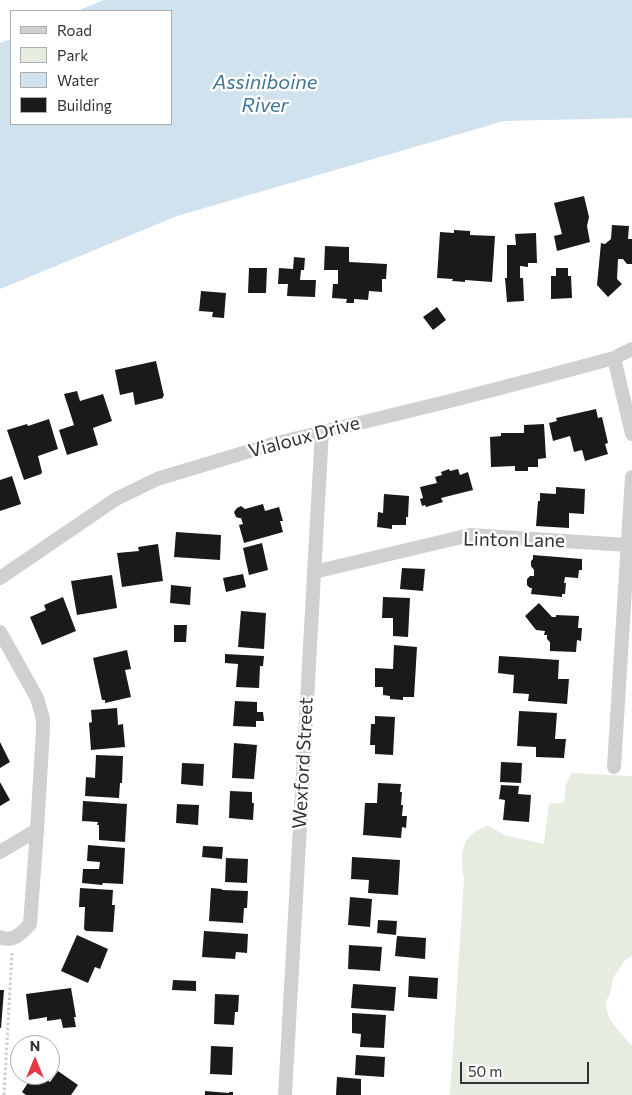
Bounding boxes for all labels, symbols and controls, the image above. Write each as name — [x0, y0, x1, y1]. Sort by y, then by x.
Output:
legend — [10, 10, 172, 125]
text: Road — [57, 21, 92, 39]
text: Park — [57, 46, 88, 64]
water label: Assiniboine River — [213, 70, 317, 117]
text: Water — [57, 71, 99, 89]
text: Building — [57, 96, 112, 114]
street label: Vialoux Drive — [246, 411, 362, 463]
street label: Linton Lane — [463, 528, 565, 552]
street label: Wexford Street — [288, 696, 318, 830]
north arrow — [10, 1035, 60, 1085]
text: N — [30, 1037, 40, 1054]
scale bar — [462, 1052, 591, 1084]
text: 50 m — [468, 1062, 502, 1080]

